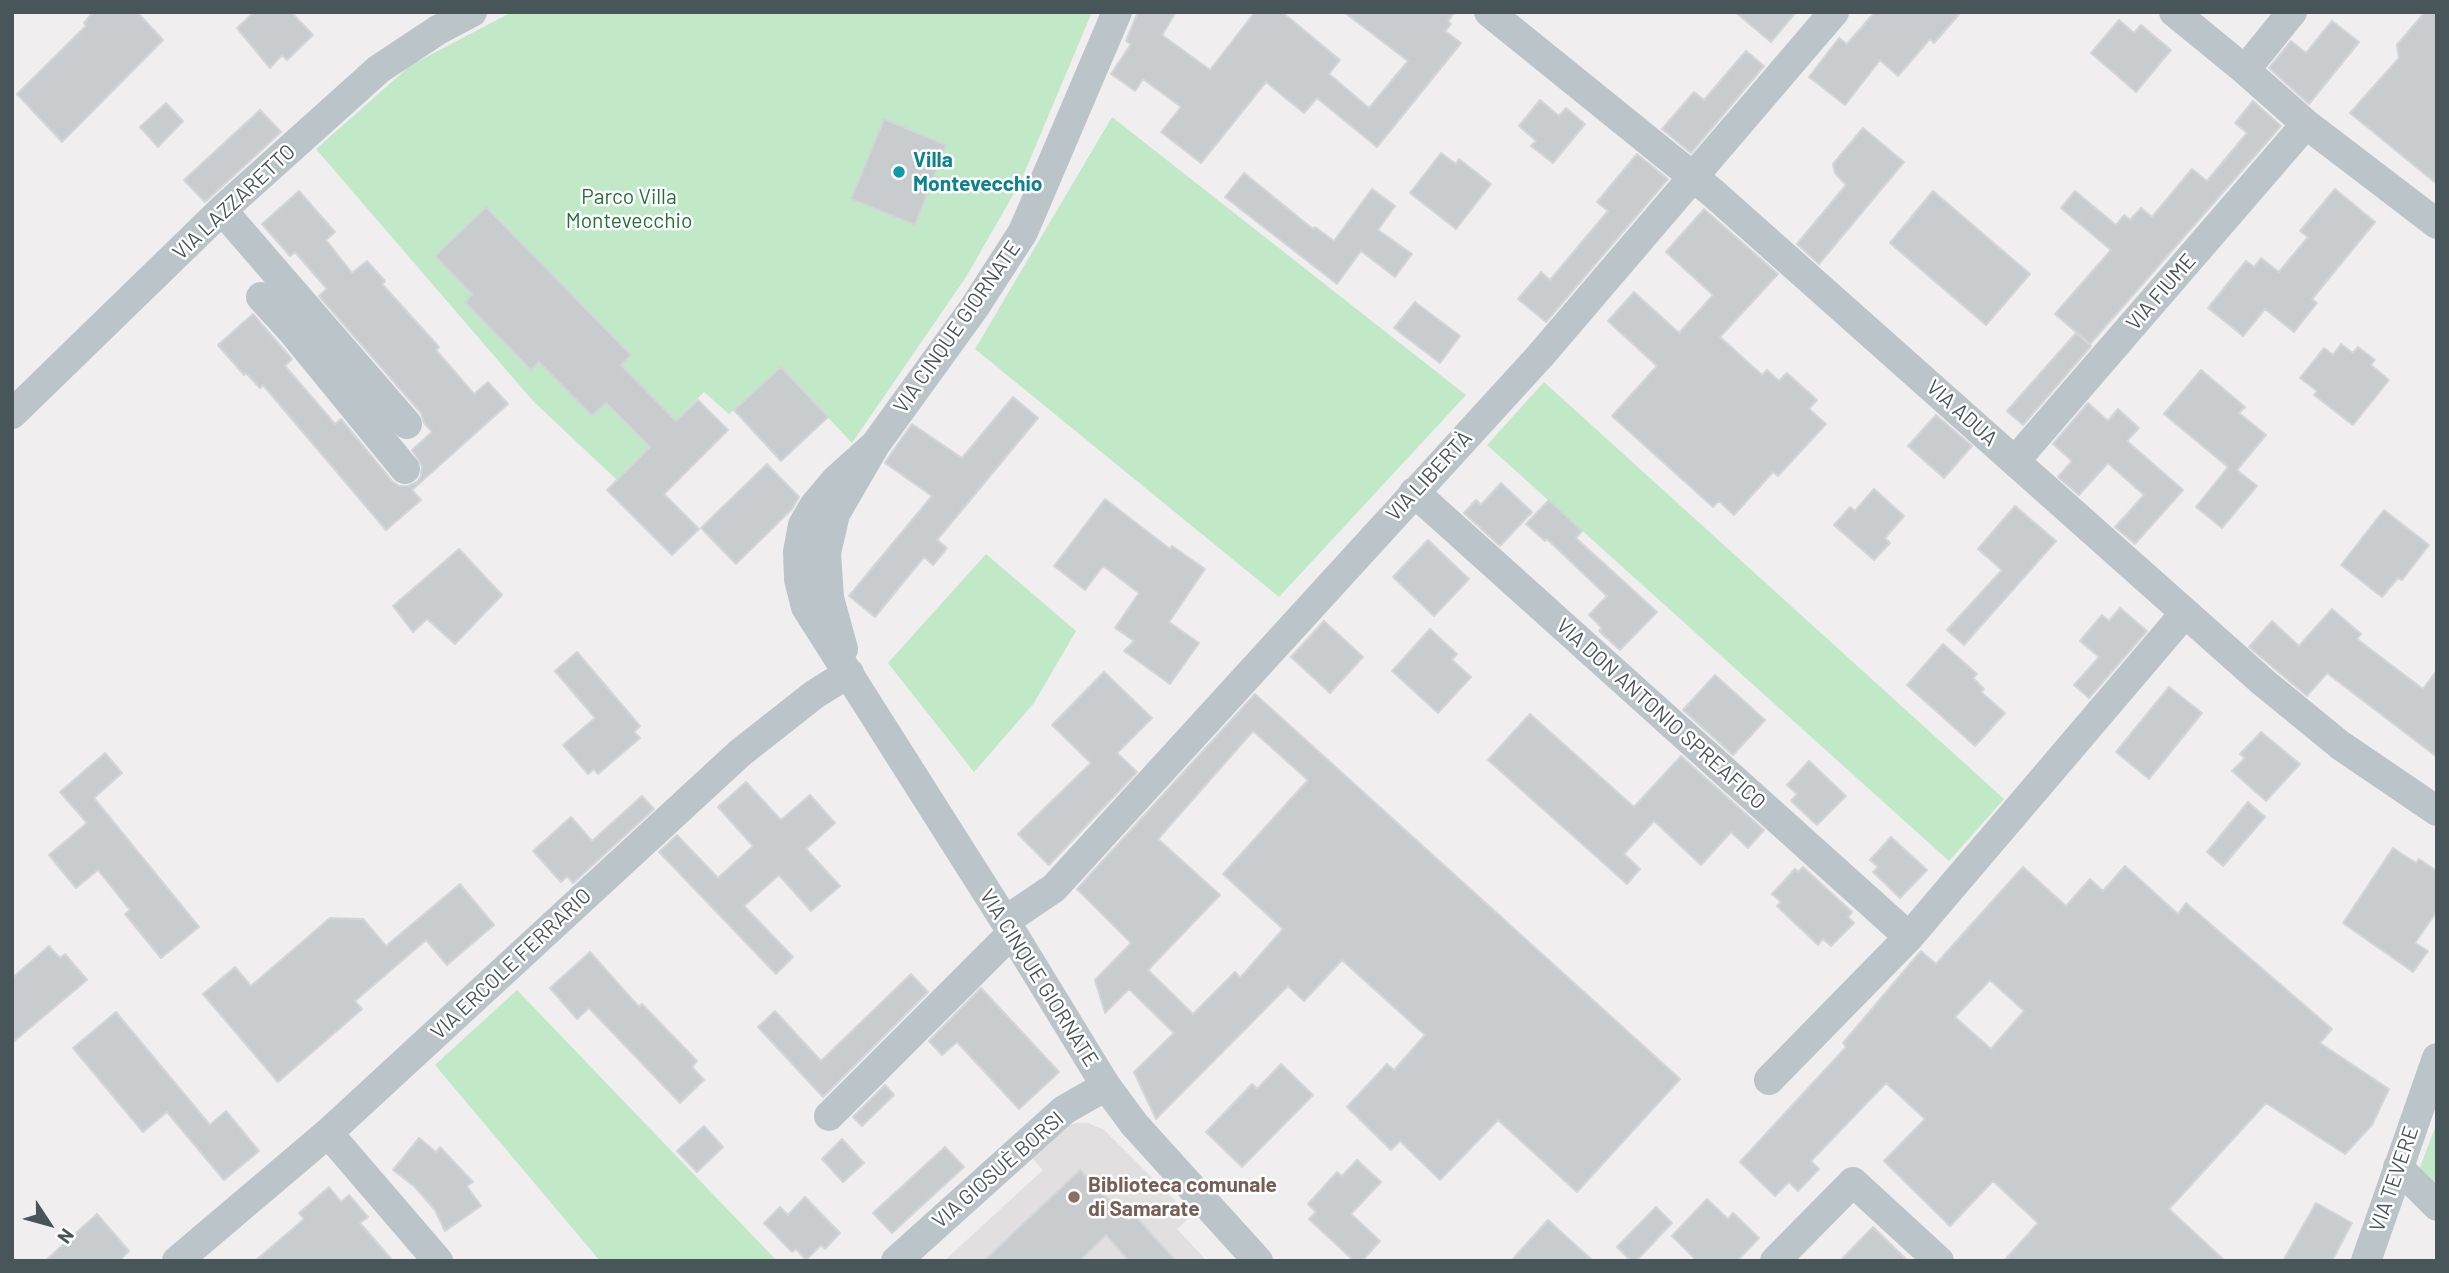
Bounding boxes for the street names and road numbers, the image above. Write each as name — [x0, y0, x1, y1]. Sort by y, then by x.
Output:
street label: VIA LAZZARETTO — [168, 139, 300, 265]
street label: VIA CINQUE GIORNATE — [888, 236, 1026, 418]
street label: VIA FIUME — [2121, 248, 2201, 336]
street label: VIA ADUA — [1921, 375, 2003, 451]
street label: VIA LIBERTÀ — [1381, 426, 1477, 526]
street label: VIA DON ANTONIO SPREAFICO — [1551, 613, 1771, 815]
street label: VIA ERCOLE FERRARIO — [426, 883, 596, 1045]
street label: VIA CINQUE GIORNATE — [974, 885, 1104, 1071]
street label: VIA GIOSUÈ BORSI — [927, 1106, 1069, 1234]
street label: VIA TEVERE — [2364, 1123, 2424, 1235]

